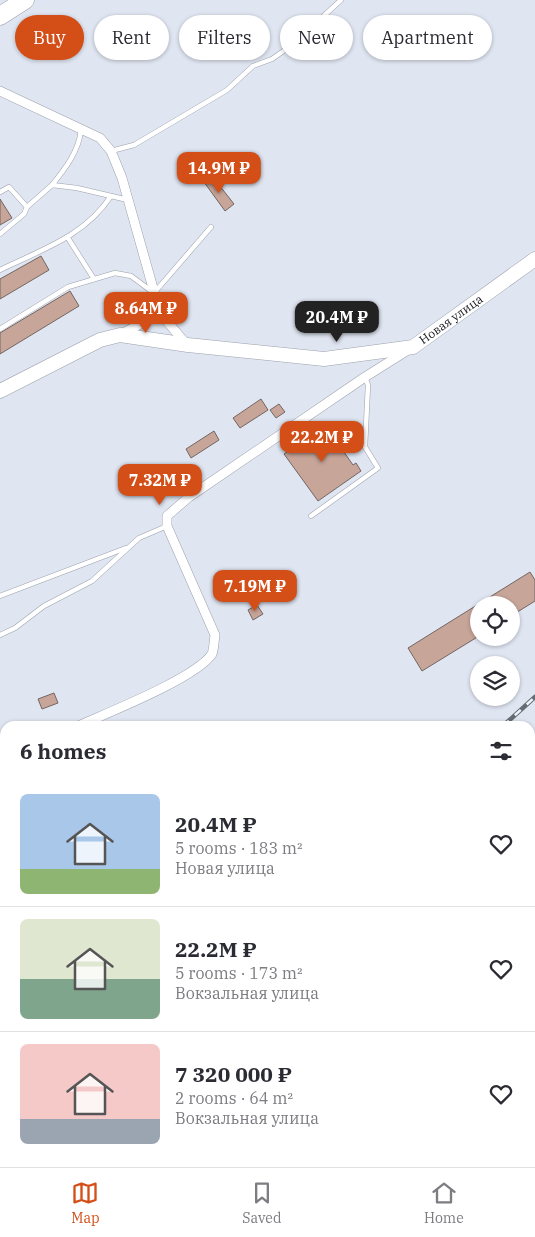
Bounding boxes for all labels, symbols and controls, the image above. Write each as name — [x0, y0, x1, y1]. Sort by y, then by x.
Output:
chip: Buy — [15, 15, 84, 60]
chip: Rent — [94, 15, 169, 60]
chip: Filters — [179, 15, 270, 60]
chip: New — [280, 15, 353, 60]
chip: Apartment — [363, 15, 492, 60]
pin: 14.9M ₽ — [173, 152, 265, 194]
text: 14.9M ₽ — [188, 158, 250, 178]
street label: Новая улица — [416, 291, 486, 347]
pin: 8.64M ₽ — [100, 292, 192, 334]
text: 8.64M ₽ — [115, 298, 177, 318]
pin: 20.4M ₽ — [291, 300, 383, 343]
text: 20.4M ₽ — [306, 307, 368, 327]
pin: 22.2M ₽ — [276, 420, 368, 463]
text: 22.2M ₽ — [291, 427, 353, 447]
pin: 7.32M ₽ — [114, 464, 206, 506]
text: 7.32M ₽ — [129, 470, 191, 490]
pin: 7.19M ₽ — [209, 570, 301, 612]
text: 7.19M ₽ — [224, 576, 286, 596]
map controls — [470, 596, 520, 706]
button: locate — [470, 596, 520, 646]
button: layers — [470, 656, 520, 706]
text: 6 homes — [20, 737, 106, 765]
icon: filters — [487, 737, 515, 765]
text: 20.4M ₽ — [175, 810, 257, 838]
icon: home — [60, 814, 120, 874]
icon: heart — [487, 830, 515, 858]
text: 5 rooms · 183 m² — [175, 838, 303, 858]
text: Новая улица — [175, 858, 275, 878]
text: 22.2M ₽ — [175, 935, 257, 963]
icon: home — [60, 939, 120, 999]
icon: heart — [487, 955, 515, 983]
text: 5 rooms · 173 m² — [175, 963, 303, 983]
text: Вокзальная улица — [175, 983, 319, 1003]
text: 7 320 000 ₽ — [175, 1060, 292, 1088]
icon: home — [60, 1064, 120, 1124]
icon: heart — [487, 1080, 515, 1108]
text: 2 rooms · 64 m² — [175, 1088, 293, 1108]
text: Вокзальная улица — [175, 1108, 319, 1128]
tab: Map — [71, 1179, 100, 1227]
tab: Saved — [242, 1179, 281, 1227]
tab: Home — [424, 1179, 464, 1227]

